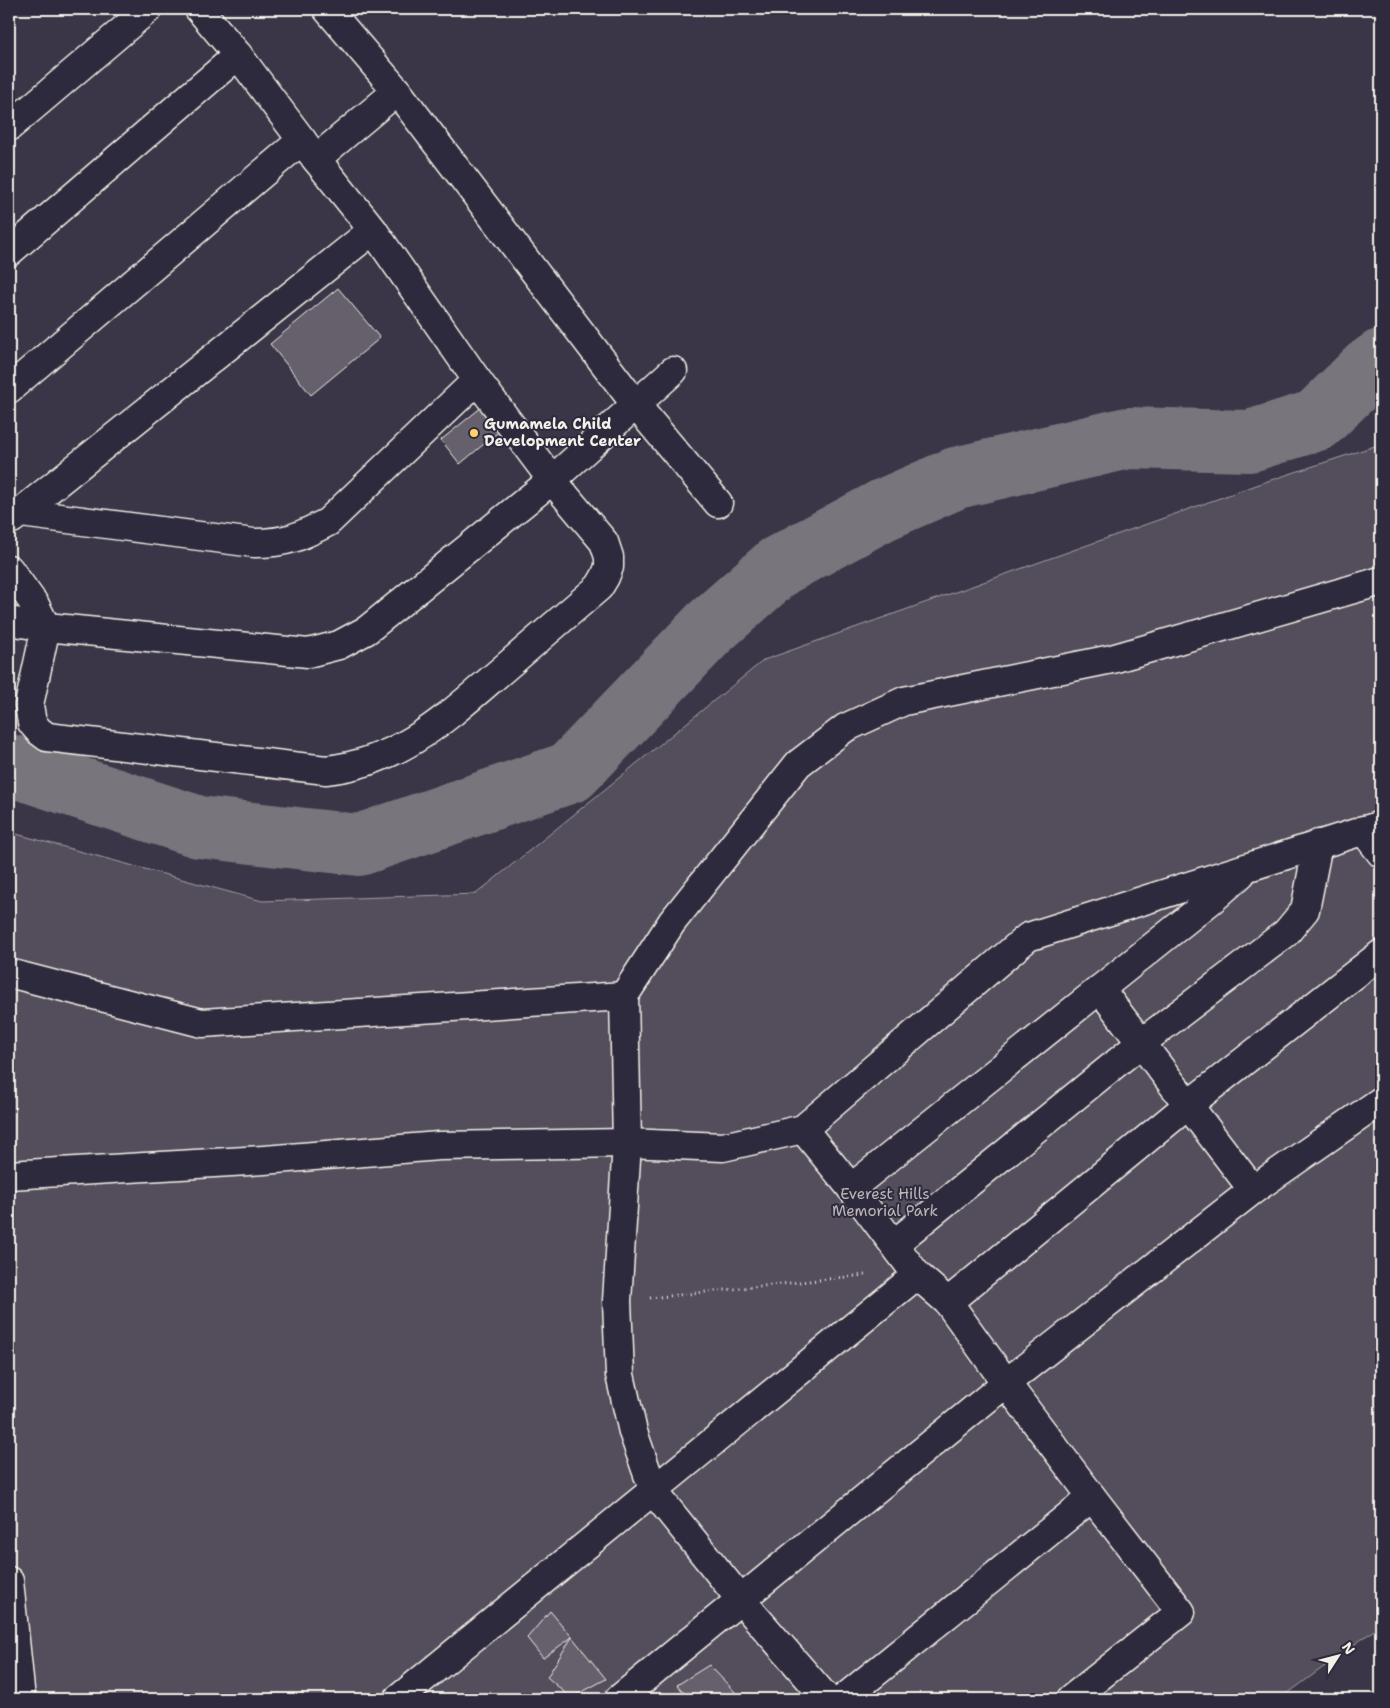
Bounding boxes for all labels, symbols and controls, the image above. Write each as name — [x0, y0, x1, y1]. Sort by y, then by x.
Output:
place label: Gumamela Child Development Center — [484, 414, 641, 451]
marker: Gumamela Child Development Center — [468, 427, 480, 439]
park label: Everest Hills Memorial Park — [832, 1184, 938, 1221]
north arrow — [1312, 1630, 1362, 1680]
text: N — [1338, 1639, 1359, 1658]

